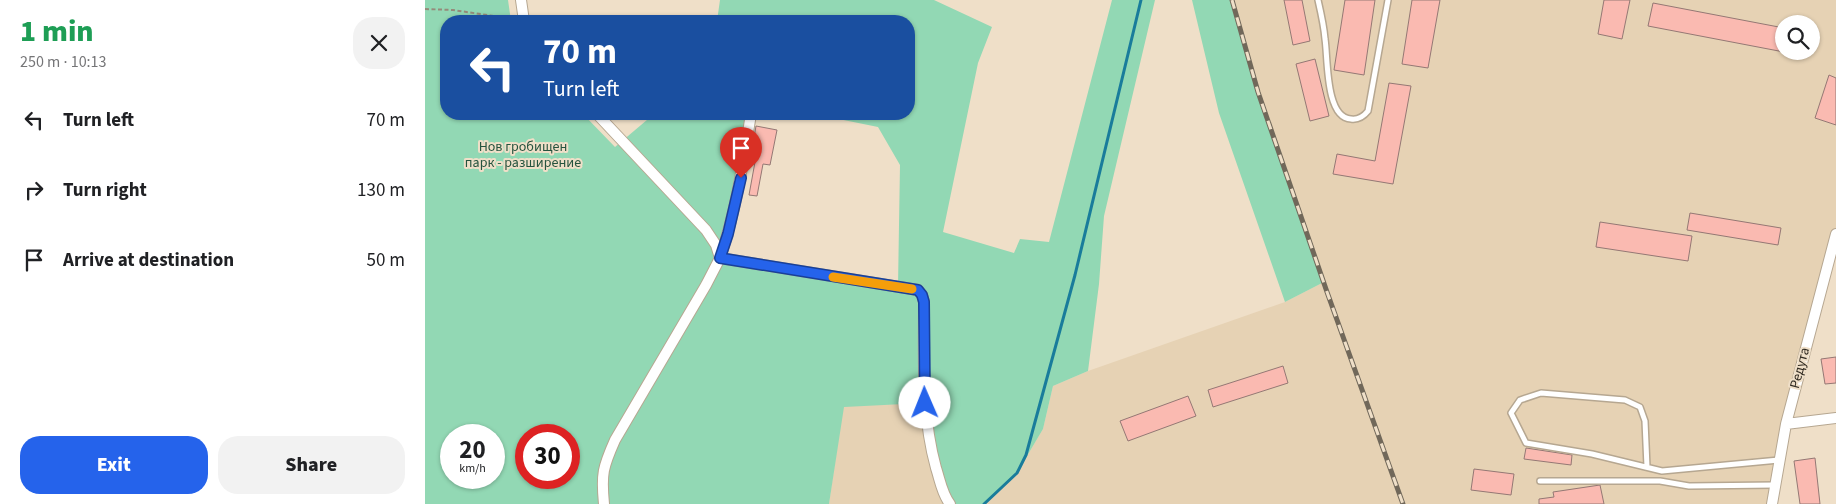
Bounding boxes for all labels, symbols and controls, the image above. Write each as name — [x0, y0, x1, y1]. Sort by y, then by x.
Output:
text: 1 min — [20, 10, 94, 53]
map controls — [1775, 15, 1820, 60]
button: search — [1775, 15, 1820, 60]
button: close — [353, 17, 405, 69]
text: 70 m — [543, 27, 617, 77]
icon: left — [460, 35, 525, 100]
text: 250 m · 10:13 — [20, 51, 107, 73]
text: Turn left — [543, 73, 619, 105]
icon: left — [20, 106, 48, 134]
text: Turn left — [63, 107, 134, 134]
text: 70 m — [367, 107, 405, 134]
pin — [720, 127, 762, 178]
icon: arrive — [727, 134, 755, 162]
park label: Нов гробищен парк - разширение — [465, 137, 581, 173]
icon: right — [20, 176, 48, 204]
text: Turn right — [63, 177, 147, 204]
text: 130 m — [357, 177, 405, 204]
icon: arrive — [20, 246, 48, 274]
text: Arrive at destination — [63, 247, 234, 274]
text: 50 m — [367, 247, 405, 274]
street label: Редута — [1785, 345, 1815, 391]
position arrow — [898, 376, 950, 428]
speed limit sign: 30 — [515, 424, 580, 489]
text: 20 — [459, 432, 486, 468]
button: Exit — [20, 436, 208, 494]
button: Share — [218, 436, 405, 494]
text: km/h — [459, 460, 486, 477]

